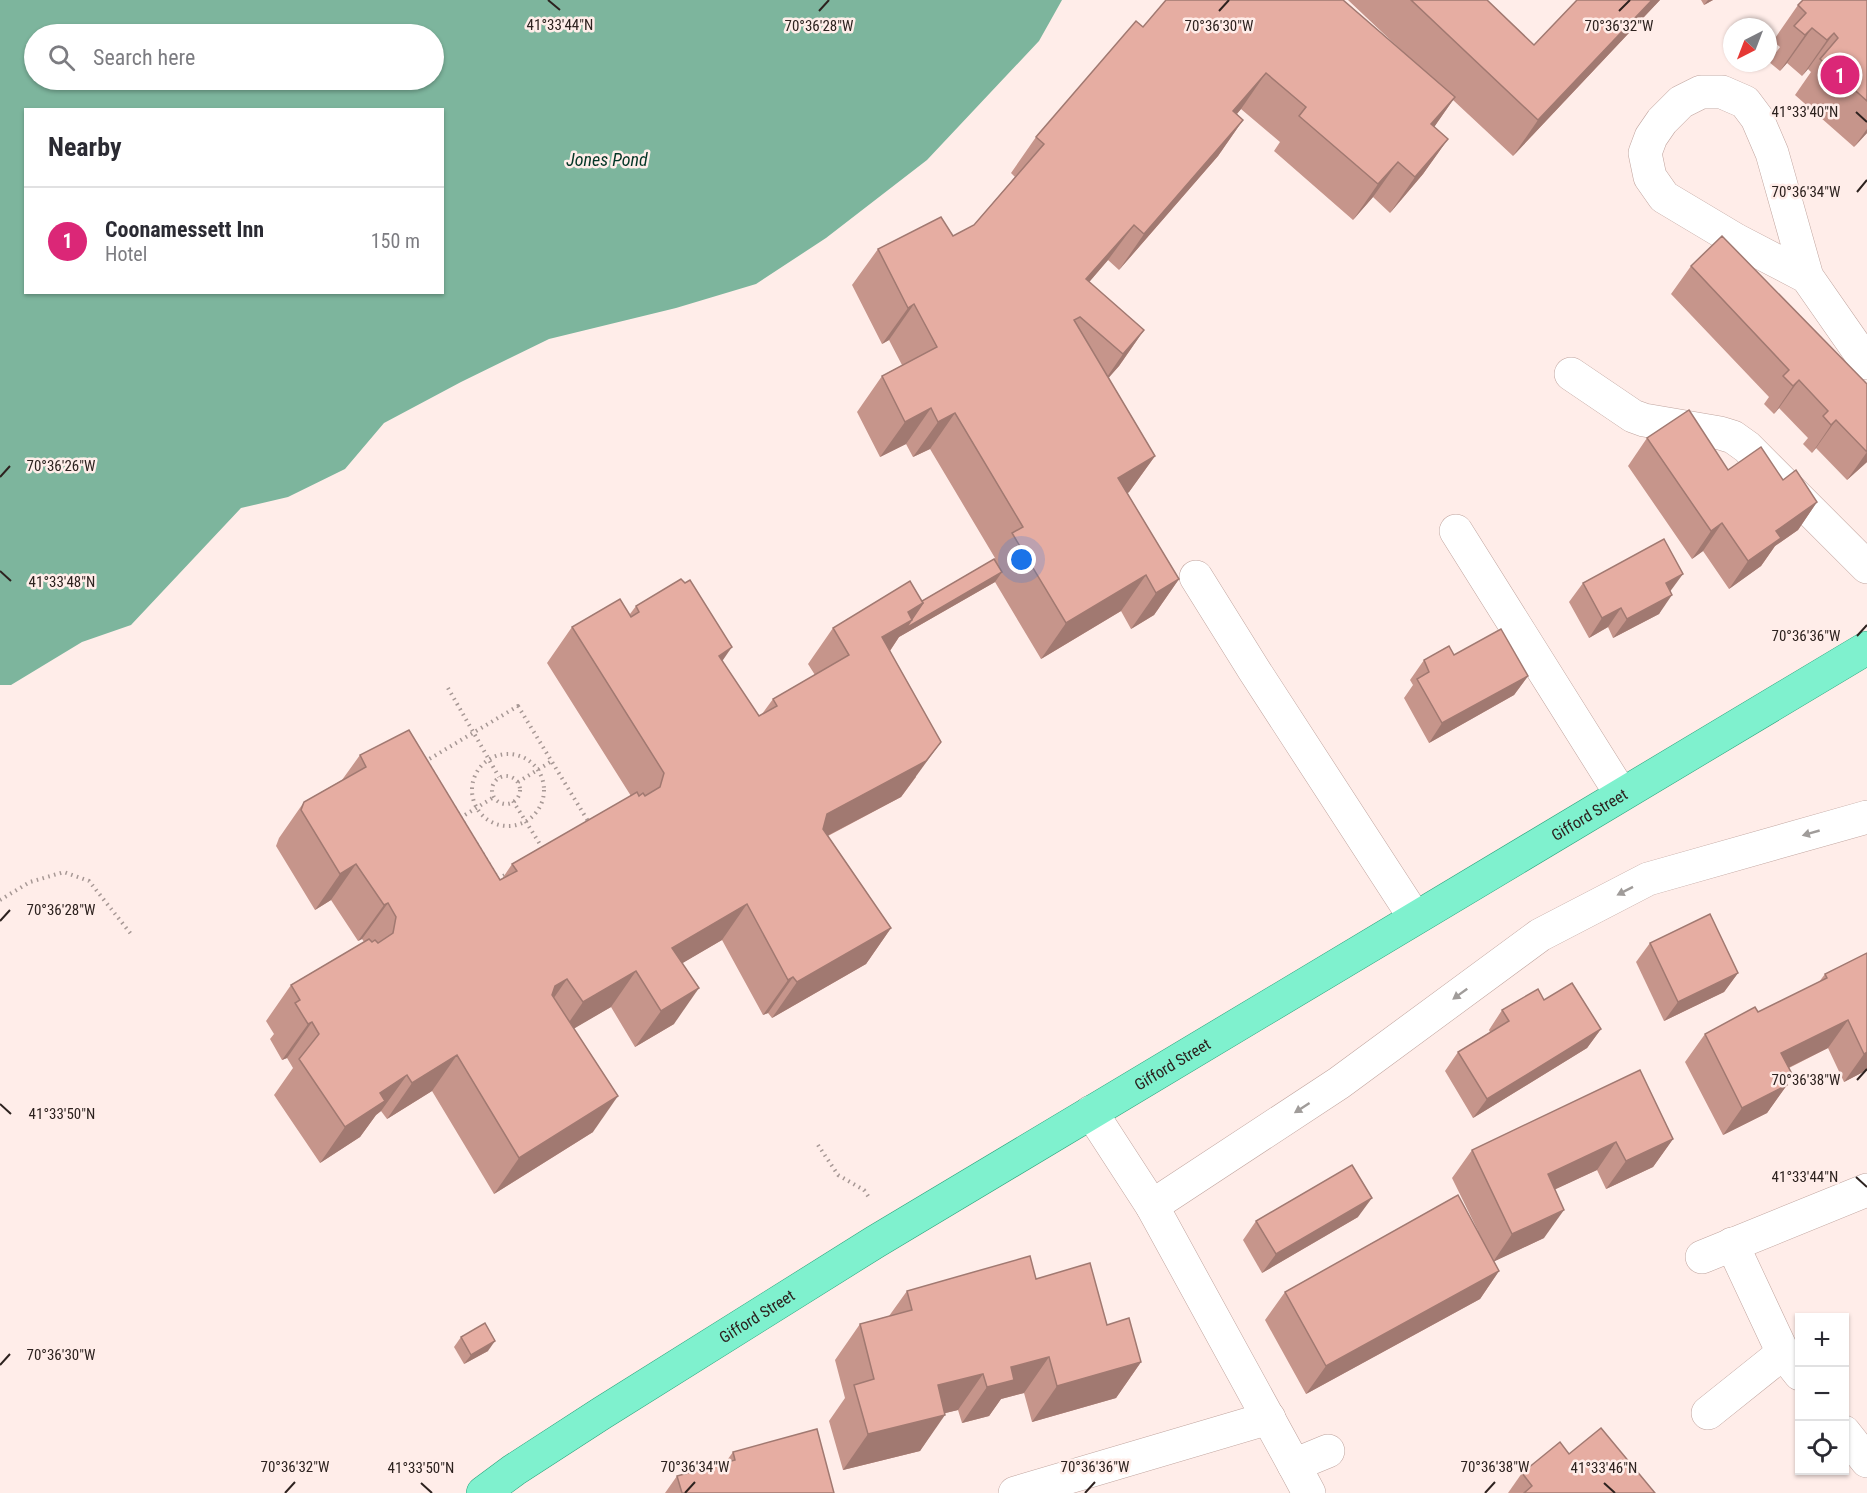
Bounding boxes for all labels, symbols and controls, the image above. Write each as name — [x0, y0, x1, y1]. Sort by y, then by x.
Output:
text: 41°33'44"N — [527, 16, 593, 34]
text: 70°36'28"W — [785, 17, 854, 35]
text: 70°36'30"W — [1185, 17, 1254, 35]
text: 70°36'32"W — [1585, 17, 1654, 35]
north arrow — [1723, 18, 1777, 72]
search box — [24, 24, 444, 90]
icon: search — [45, 41, 78, 74]
text: Search here — [93, 45, 195, 70]
pin: 1 — [1820, 52, 1860, 98]
text: 41°33'40"N — [1772, 103, 1838, 121]
text: Nearby — [48, 132, 122, 162]
water label: Jones Pond — [566, 149, 648, 170]
text: 70°36'34"W — [1772, 183, 1841, 201]
text: Coonamessett Inn — [105, 217, 264, 242]
text: 1 — [62, 229, 73, 253]
text: 150 m — [371, 229, 420, 253]
text: Hotel — [105, 242, 147, 266]
text: 70°36'26"W — [27, 457, 96, 475]
your location — [1007, 545, 1036, 574]
text: 41°33'48"N — [29, 573, 95, 591]
text: 70°36'36"W — [1772, 627, 1841, 645]
street label: Gifford Street — [1548, 784, 1631, 844]
one-way arrow — [1802, 829, 1820, 838]
one-way arrow — [1616, 886, 1633, 896]
text: 70°36'28"W — [27, 901, 96, 919]
one-way arrow — [1453, 988, 1469, 1000]
street label: Gifford Street — [1131, 1034, 1214, 1094]
text: 70°36'38"W — [1772, 1071, 1841, 1089]
one-way arrow — [1293, 1102, 1310, 1113]
text: 41°33'50"N — [29, 1105, 95, 1123]
text: 41°33'44"N — [1772, 1168, 1838, 1186]
street label: Gifford Street — [716, 1285, 798, 1347]
map controls — [1795, 1313, 1849, 1475]
button: + — [1795, 1313, 1849, 1367]
text: 70°36'30"W — [27, 1346, 96, 1364]
button: − — [1795, 1367, 1849, 1421]
button: locate — [1795, 1421, 1849, 1475]
text: 70°36'32"W — [261, 1458, 330, 1476]
text: 70°36'34"W — [661, 1458, 730, 1476]
text: 70°36'36"W — [1061, 1458, 1130, 1476]
text: 70°36'38"W — [1461, 1458, 1530, 1476]
text: 41°33'50"N — [388, 1459, 454, 1477]
text: 41°33'46"N — [1571, 1459, 1637, 1477]

